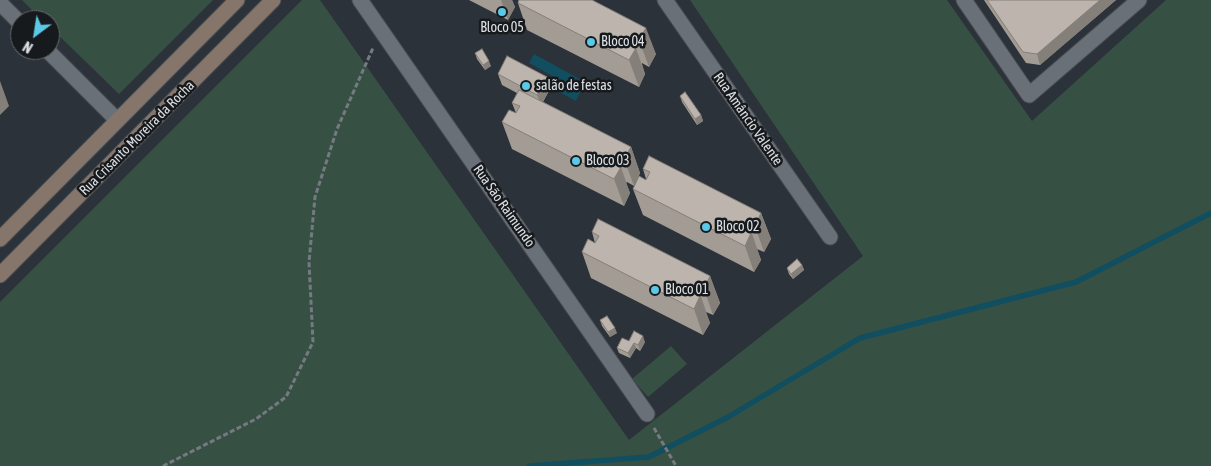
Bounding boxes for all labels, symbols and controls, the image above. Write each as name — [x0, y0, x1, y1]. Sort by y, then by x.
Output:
marker: Bloco 05 — [496, 6, 508, 18]
north arrow — [10, 10, 60, 60]
place label: Bloco 05 — [480, 20, 524, 36]
place label: Bloco 04 — [601, 34, 645, 50]
marker: Bloco 04 — [585, 36, 597, 48]
text: N — [20, 38, 35, 56]
street label: Rua Amâncio Valente — [710, 69, 786, 169]
street label: Rua Crisanto Moreira da Rocha — [76, 77, 198, 199]
place label: salão de festas — [536, 78, 612, 94]
marker: salão de festas — [520, 80, 532, 92]
place label: Bloco 03 — [586, 153, 630, 169]
marker: Bloco 03 — [570, 155, 582, 167]
street label: Rua São Raimundo — [469, 162, 539, 250]
place label: Bloco 02 — [716, 219, 760, 235]
marker: Bloco 02 — [700, 221, 712, 233]
place label: Bloco 01 — [665, 282, 709, 298]
marker: Bloco 01 — [649, 284, 661, 296]

